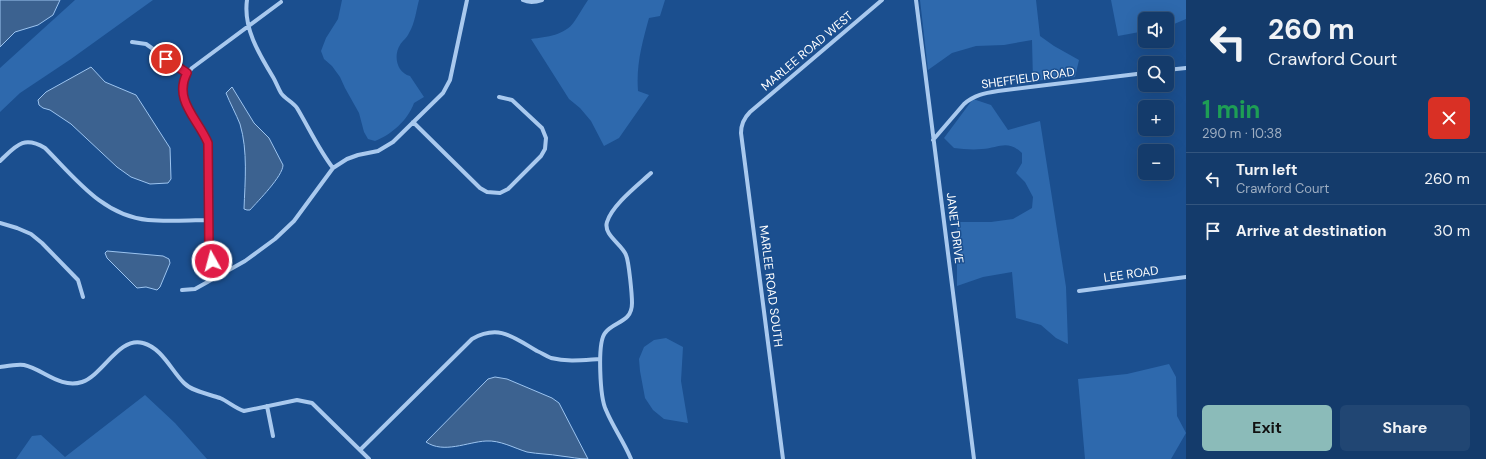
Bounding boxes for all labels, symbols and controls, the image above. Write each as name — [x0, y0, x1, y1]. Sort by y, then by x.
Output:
street label: MARLEE ROAD WEST — [758, 8, 857, 94]
text: 260 m — [1268, 11, 1355, 48]
map controls — [1138, 12, 1174, 180]
button: sound — [1138, 12, 1174, 48]
icon: left — [1202, 16, 1254, 68]
pin — [149, 42, 183, 76]
text: Crawford Court — [1268, 47, 1397, 71]
icon: arrive — [155, 48, 177, 70]
button: search — [1138, 56, 1174, 92]
street label: SHEFFIELD ROAD — [980, 64, 1076, 92]
text: 1 min — [1202, 94, 1260, 125]
button: close — [1428, 97, 1470, 139]
button: + — [1138, 100, 1174, 136]
text: 290 m · 10:38 — [1202, 125, 1282, 142]
button: − — [1138, 144, 1174, 180]
text: Turn left — [1236, 160, 1297, 180]
icon: left — [1202, 168, 1224, 190]
text: 260 m — [1424, 169, 1470, 189]
text: Crawford Court — [1236, 180, 1329, 197]
street label: JANET DRIVE — [943, 191, 967, 265]
icon: arrive — [1202, 220, 1224, 242]
text: Arrive at destination — [1236, 221, 1387, 241]
text: 30 m — [1434, 221, 1470, 241]
street label: MARLEE ROAD SOUTH — [756, 224, 786, 348]
position arrow — [191, 240, 233, 282]
street label: LEE ROAD — [1103, 262, 1159, 286]
button: Exit — [1202, 405, 1332, 451]
button: Share — [1340, 405, 1470, 451]

